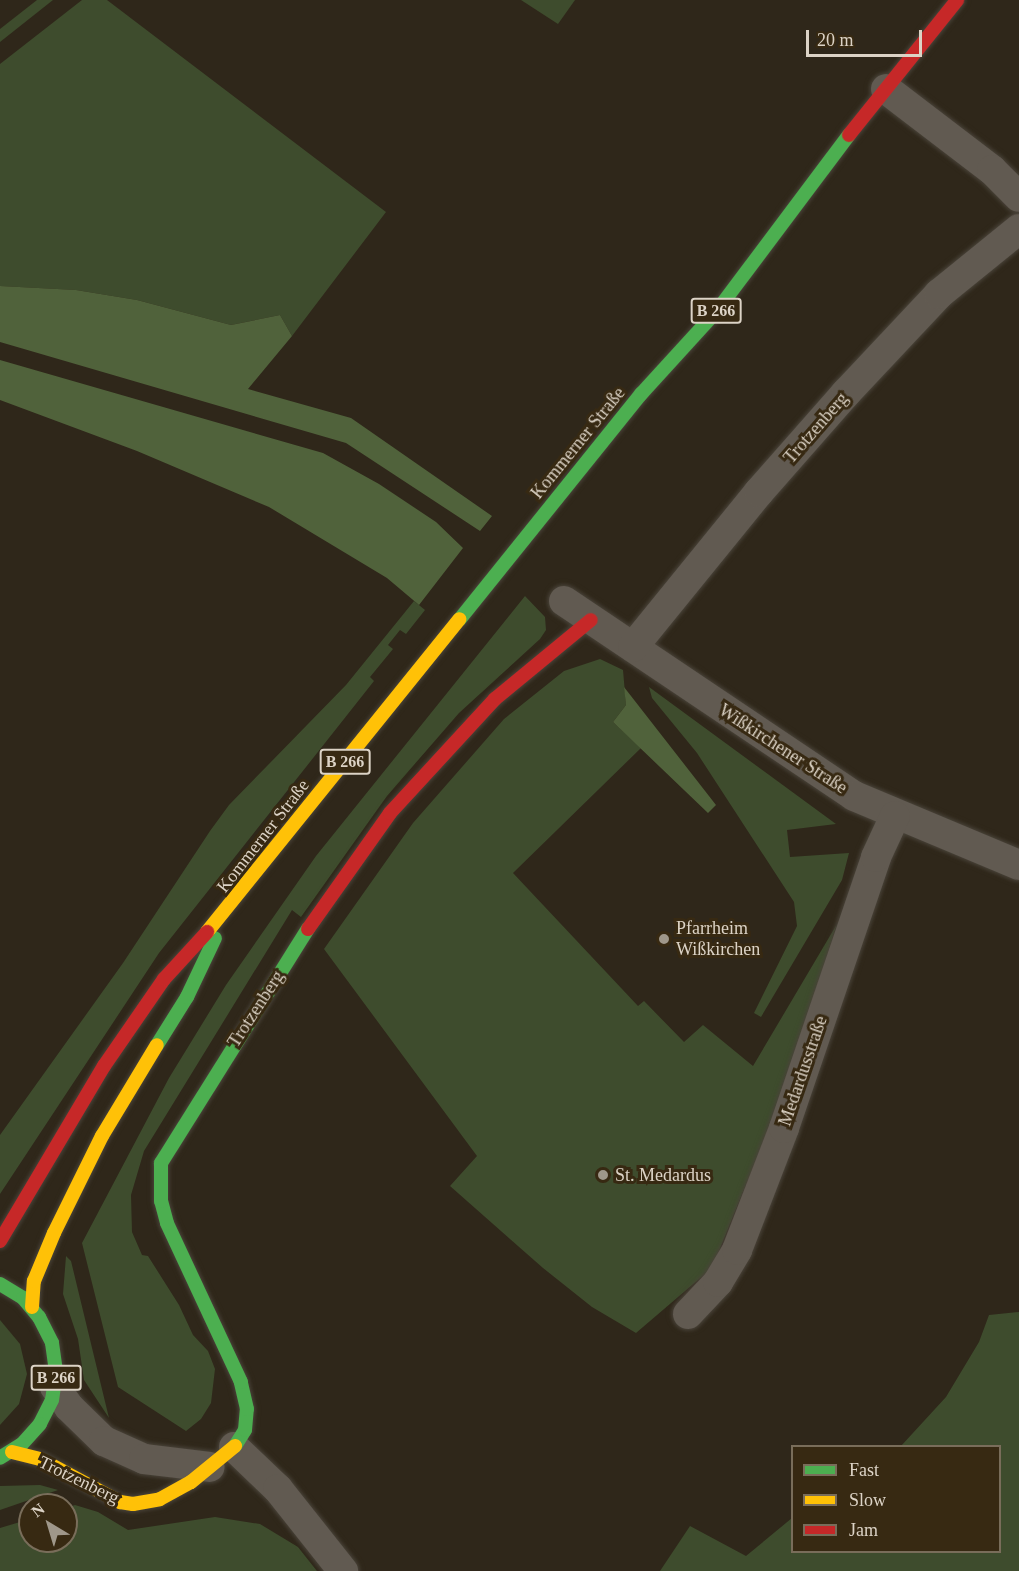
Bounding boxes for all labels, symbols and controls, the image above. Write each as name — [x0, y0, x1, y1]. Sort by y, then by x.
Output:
scale bar — [809, 18, 924, 56]
text: 20 m — [817, 30, 854, 50]
road number: B 266 — [690, 298, 742, 324]
street label: Kommerner Straße — [526, 383, 630, 503]
street label: Trotzenberg — [779, 388, 853, 468]
street label: Wißkirchener Straße — [715, 699, 851, 799]
road number: B 266 — [320, 749, 370, 775]
street label: Kommerner Straße — [212, 775, 314, 897]
place label: Pfarrheim Wißkirchen — [676, 918, 760, 960]
marker: Pfarrheim Wißkirchen — [657, 932, 671, 946]
street label: Trotzenberg — [223, 967, 289, 1051]
street label: Medardusstraße — [774, 1013, 832, 1129]
place label: St. Medardus — [615, 1164, 711, 1186]
marker: St. Medardus — [596, 1168, 610, 1182]
road number: B 266 — [31, 1365, 82, 1391]
legend — [791, 1445, 1001, 1553]
street label: Trotzenberg — [35, 1451, 123, 1509]
text: Fast — [849, 1460, 879, 1480]
text: Slow — [849, 1490, 886, 1510]
north arrow — [18, 1493, 78, 1553]
text: N — [28, 1500, 48, 1520]
text: Jam — [849, 1520, 878, 1540]

